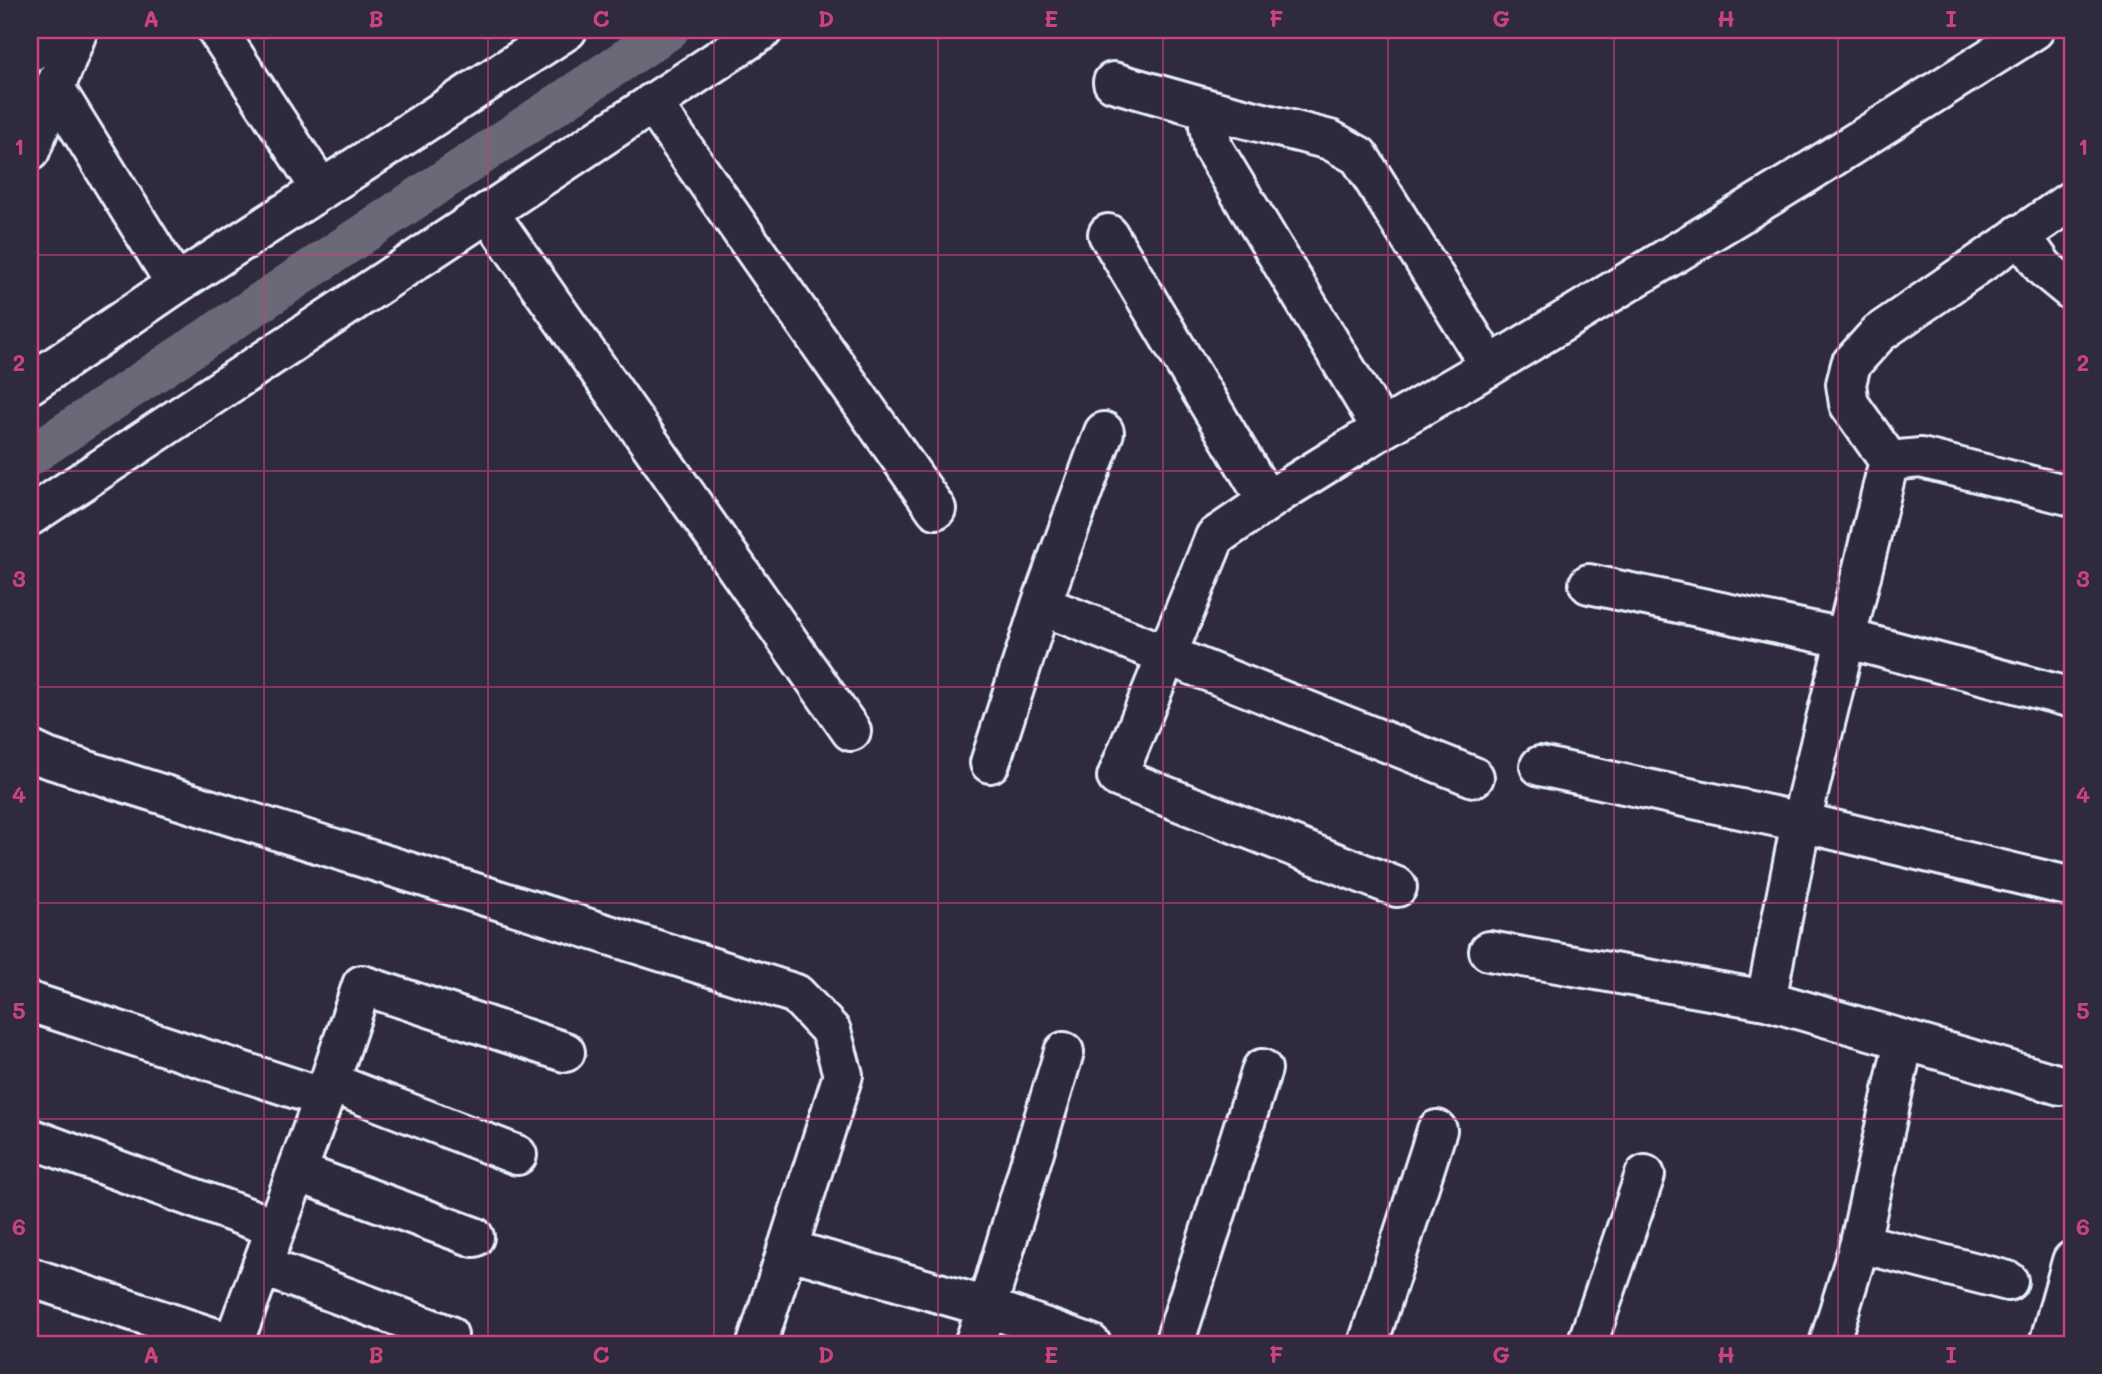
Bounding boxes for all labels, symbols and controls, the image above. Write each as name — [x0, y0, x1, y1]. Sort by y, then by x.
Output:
text: A — [143, 3, 159, 33]
text: B — [368, 3, 384, 33]
text: C — [592, 3, 610, 33]
text: D — [818, 3, 834, 33]
text: E — [1044, 3, 1058, 33]
text: F — [1269, 3, 1283, 33]
text: G — [1492, 3, 1510, 33]
text: H — [1717, 3, 1735, 33]
text: I — [1945, 3, 1957, 33]
text: 1 — [14, 131, 24, 161]
text: 1 — [2078, 131, 2088, 161]
text: 2 — [13, 347, 25, 377]
text: 2 — [2077, 347, 2089, 377]
text: 3 — [12, 563, 26, 593]
text: 3 — [2076, 563, 2090, 593]
text: 4 — [12, 779, 26, 809]
text: 4 — [2076, 779, 2090, 809]
text: 5 — [12, 995, 26, 1025]
text: 5 — [2076, 995, 2090, 1025]
text: 6 — [12, 1211, 26, 1241]
text: 6 — [2076, 1211, 2090, 1241]
text: A — [143, 1339, 159, 1369]
text: B — [368, 1339, 384, 1369]
text: C — [592, 1339, 610, 1369]
text: D — [818, 1339, 834, 1369]
text: E — [1044, 1339, 1058, 1369]
text: F — [1269, 1339, 1283, 1369]
text: G — [1492, 1339, 1510, 1369]
text: H — [1717, 1339, 1735, 1369]
text: I — [1945, 1339, 1957, 1369]

